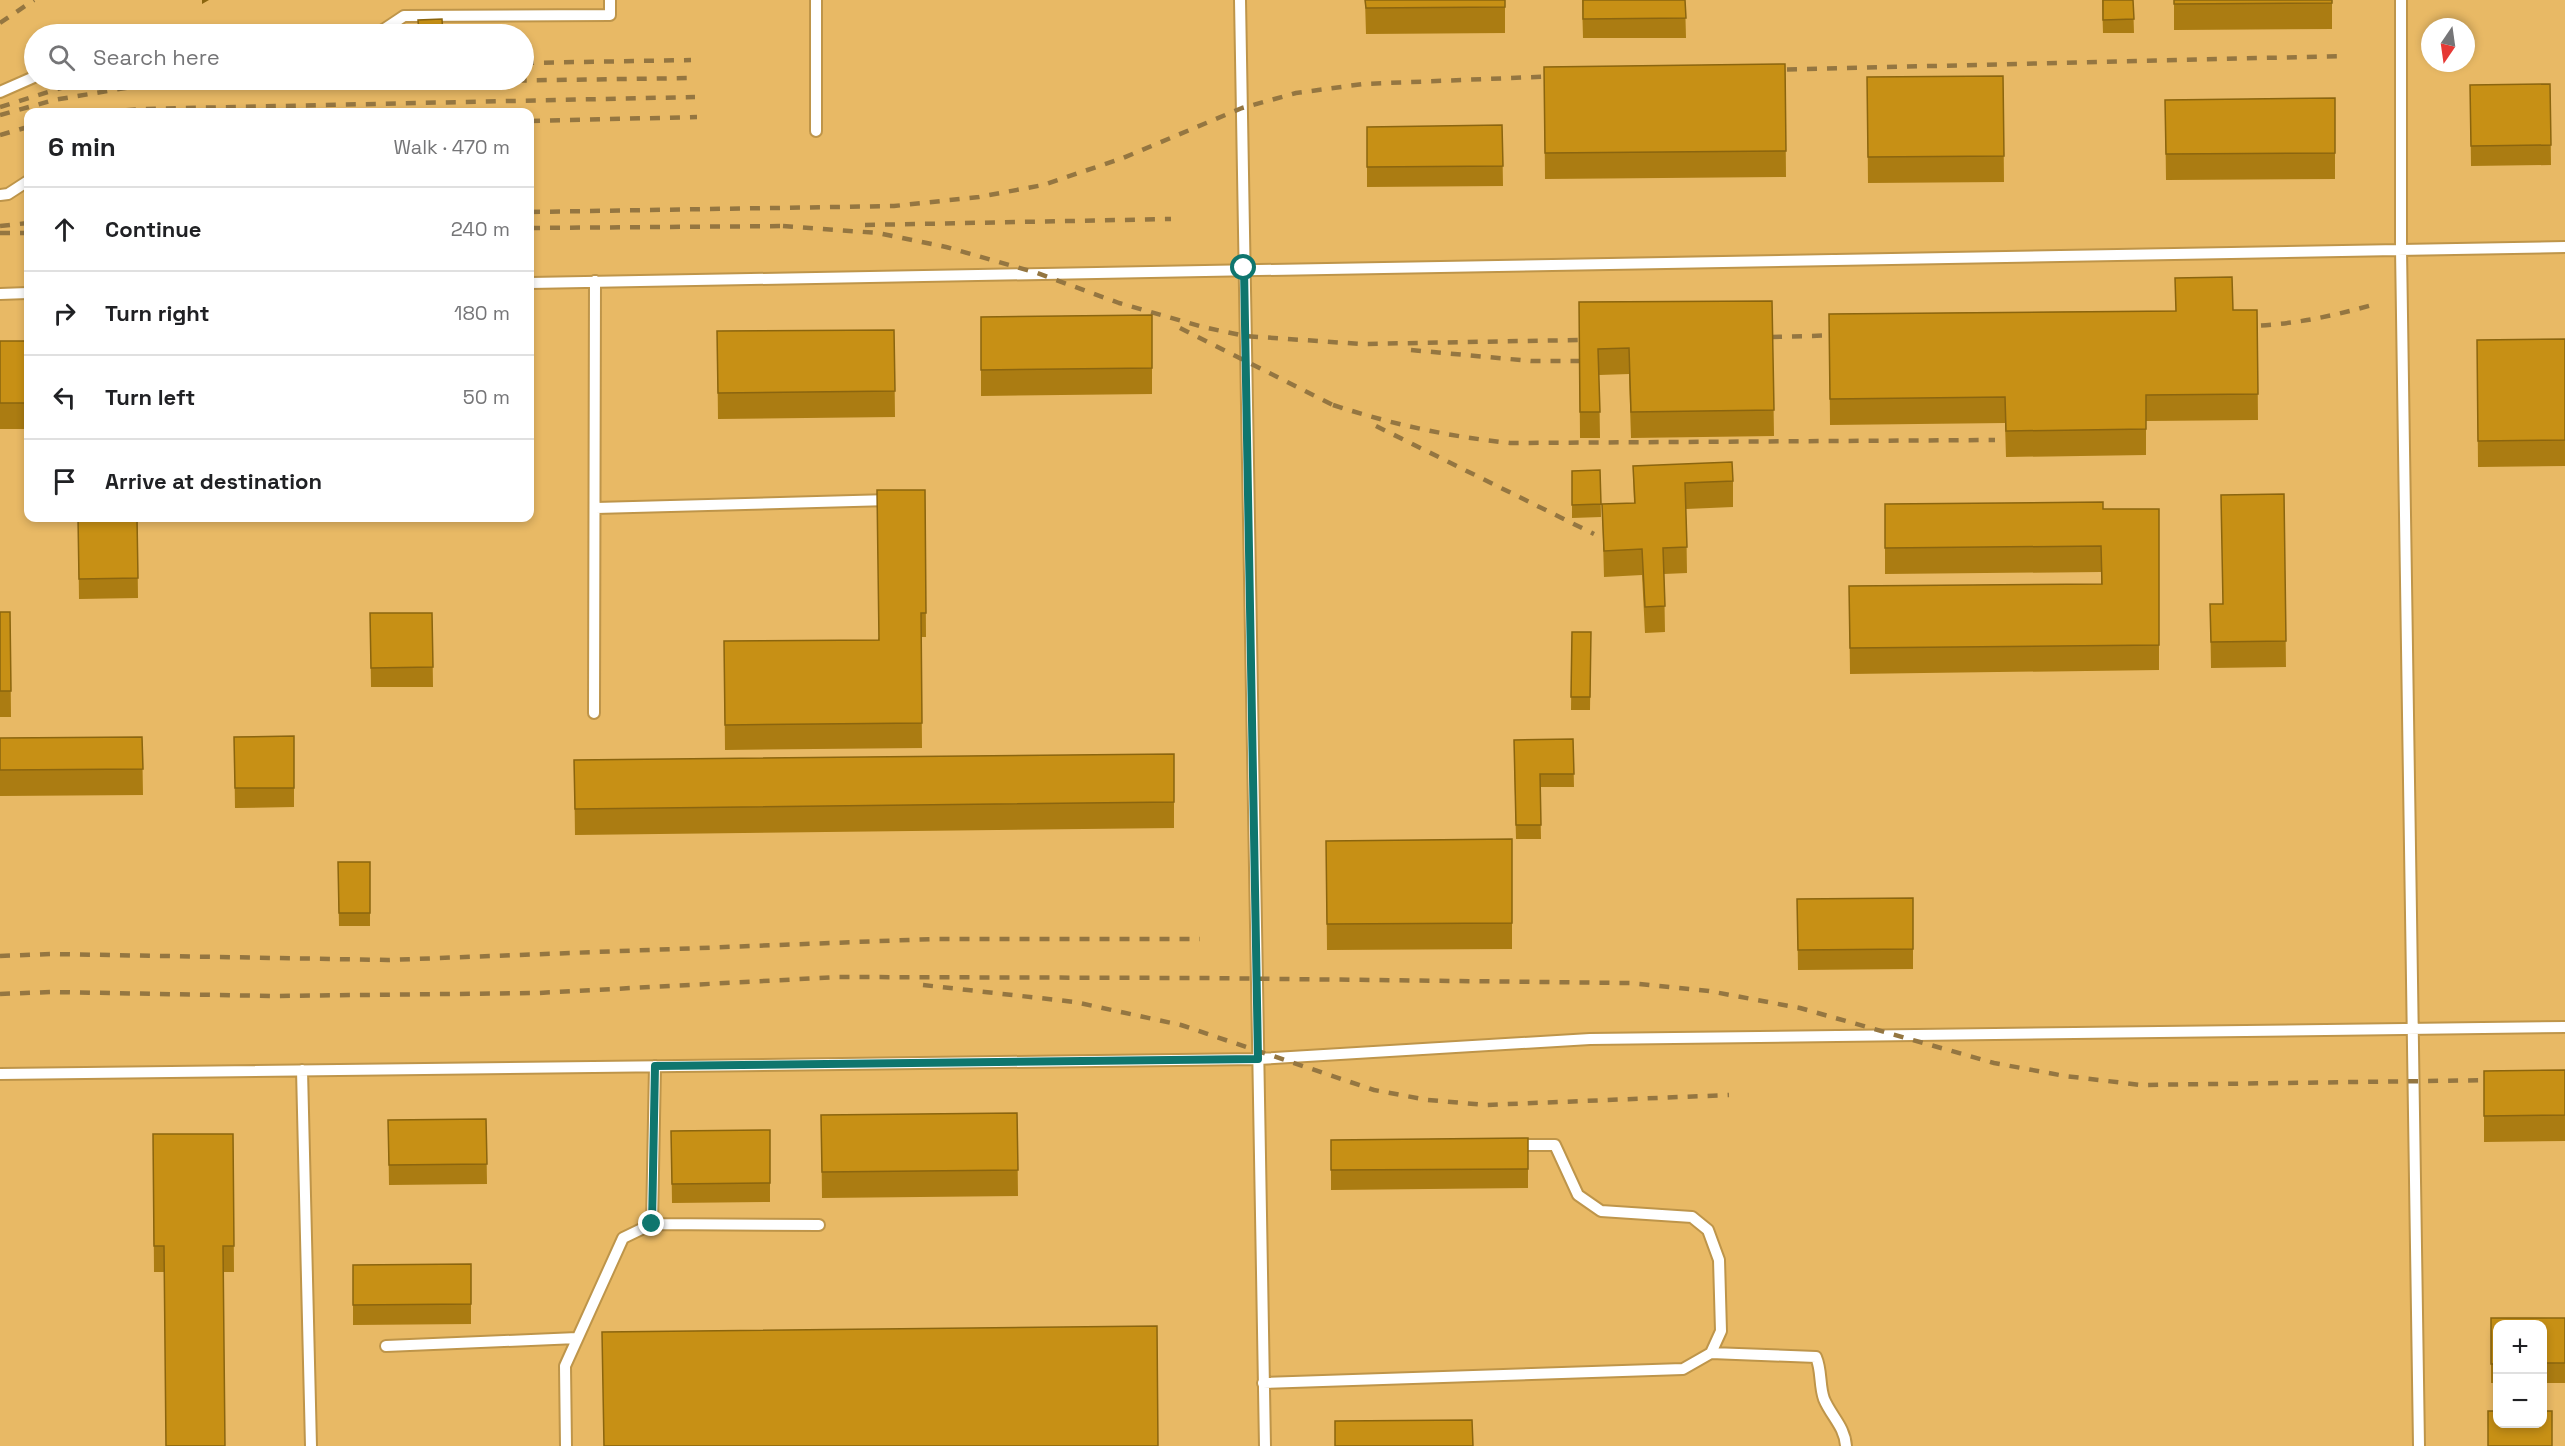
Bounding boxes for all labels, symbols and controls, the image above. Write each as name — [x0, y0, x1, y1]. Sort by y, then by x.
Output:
north arrow — [2421, 18, 2475, 72]
search box — [24, 24, 534, 90]
icon: search — [45, 41, 78, 74]
text: Search here — [93, 43, 220, 71]
text: 6 min — [48, 130, 116, 164]
text: Walk · 470 m — [393, 134, 510, 160]
icon: ahead — [48, 213, 81, 246]
text: Continue — [105, 215, 201, 243]
text: 240 m — [451, 216, 510, 242]
route start — [1230, 254, 1256, 280]
icon: right — [48, 297, 81, 330]
text: Turn right — [105, 299, 210, 327]
text: 180 m — [454, 300, 510, 326]
icon: left — [48, 381, 81, 414]
text: Turn left — [105, 383, 195, 411]
text: 50 m — [463, 384, 510, 410]
icon: arrive — [48, 465, 81, 498]
text: Arrive at destination — [105, 467, 322, 495]
route end — [638, 1210, 664, 1236]
map controls — [2493, 1320, 2547, 1428]
button: + — [2493, 1320, 2547, 1374]
button: − — [2493, 1374, 2547, 1428]

